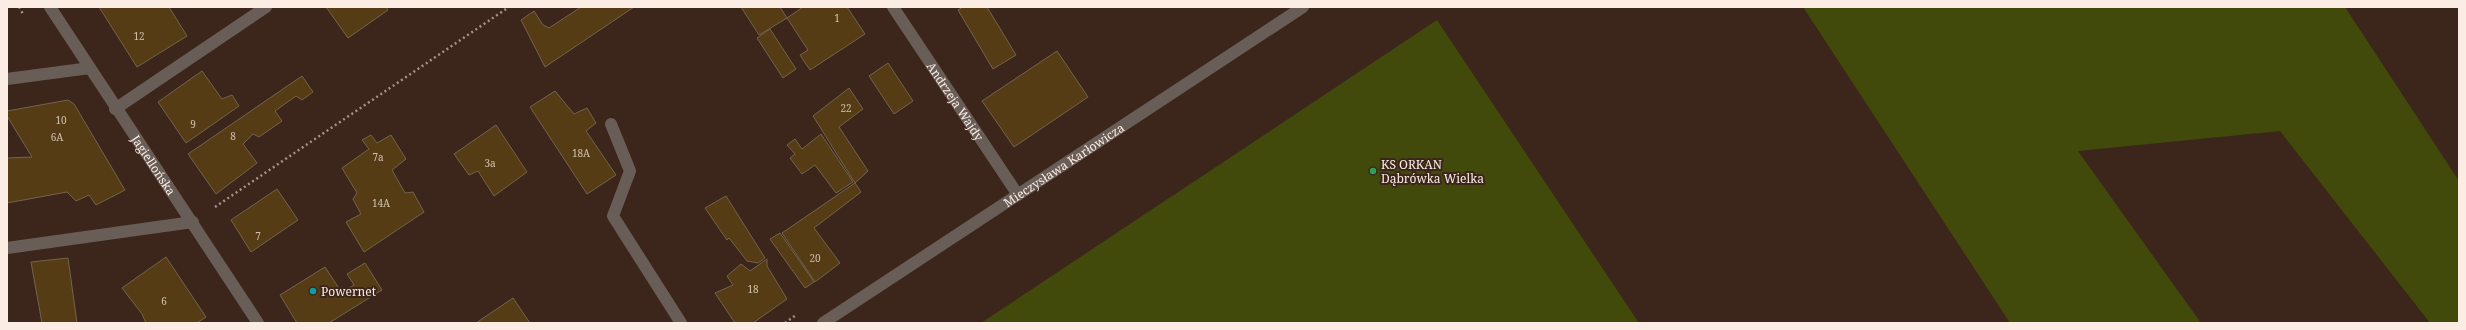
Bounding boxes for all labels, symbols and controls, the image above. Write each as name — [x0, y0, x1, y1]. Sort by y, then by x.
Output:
house number: 1 — [834, 11, 840, 25]
house number: 12 — [133, 29, 145, 43]
street label: Andrzeja Wajdy — [923, 58, 988, 144]
house number: 22 — [840, 101, 852, 115]
house number: 10 — [55, 113, 67, 127]
house number: 9 — [190, 117, 196, 131]
street label: Mieczysława Karłowicza — [1000, 119, 1127, 211]
house number: 8 — [230, 129, 236, 143]
house number: 6A — [51, 130, 64, 144]
street label: Jagiellońska — [127, 130, 180, 199]
house number: 18A — [572, 146, 591, 160]
house number: 7a — [372, 150, 384, 164]
house number: 3a — [484, 156, 496, 170]
place label: KS ORKAN Dąbrówka Wielka — [1381, 156, 1484, 187]
marker: KS ORKAN Dąbrówka Wielka — [1368, 166, 1378, 176]
house number: 14A — [372, 196, 391, 210]
house number: 7 — [255, 229, 261, 243]
house number: 20 — [809, 251, 821, 265]
house number: 18 — [747, 282, 759, 296]
place label: Powernet — [321, 283, 376, 300]
marker: Powernet — [308, 286, 318, 296]
house number: 6 — [161, 294, 167, 308]

